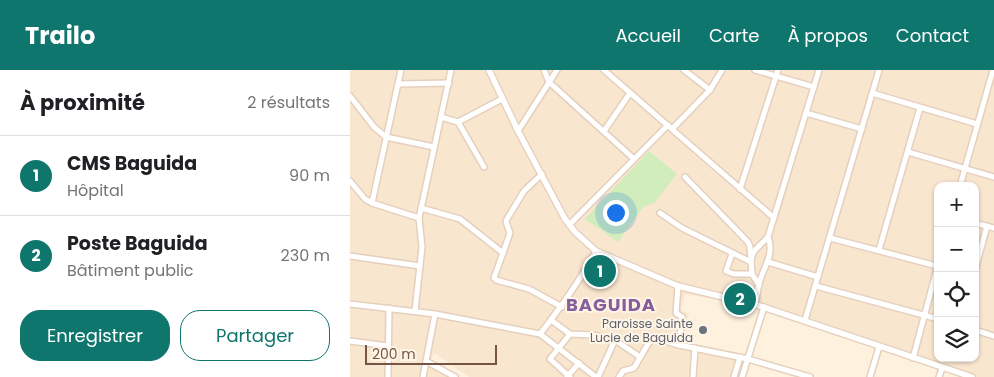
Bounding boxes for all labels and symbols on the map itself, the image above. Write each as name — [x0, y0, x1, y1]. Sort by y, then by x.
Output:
your location — [603, 200, 629, 226]
pin: 1 — [584, 252, 616, 290]
pin: 2 — [724, 280, 756, 318]
district label: BAGUIDA — [566, 292, 656, 317]
place label: Paroisse Sainte Lucie de Baguida — [590, 315, 693, 346]
marker: Paroisse Sainte Lucie de Baguida — [697, 324, 709, 336]
scale bar — [365, 342, 498, 365]

